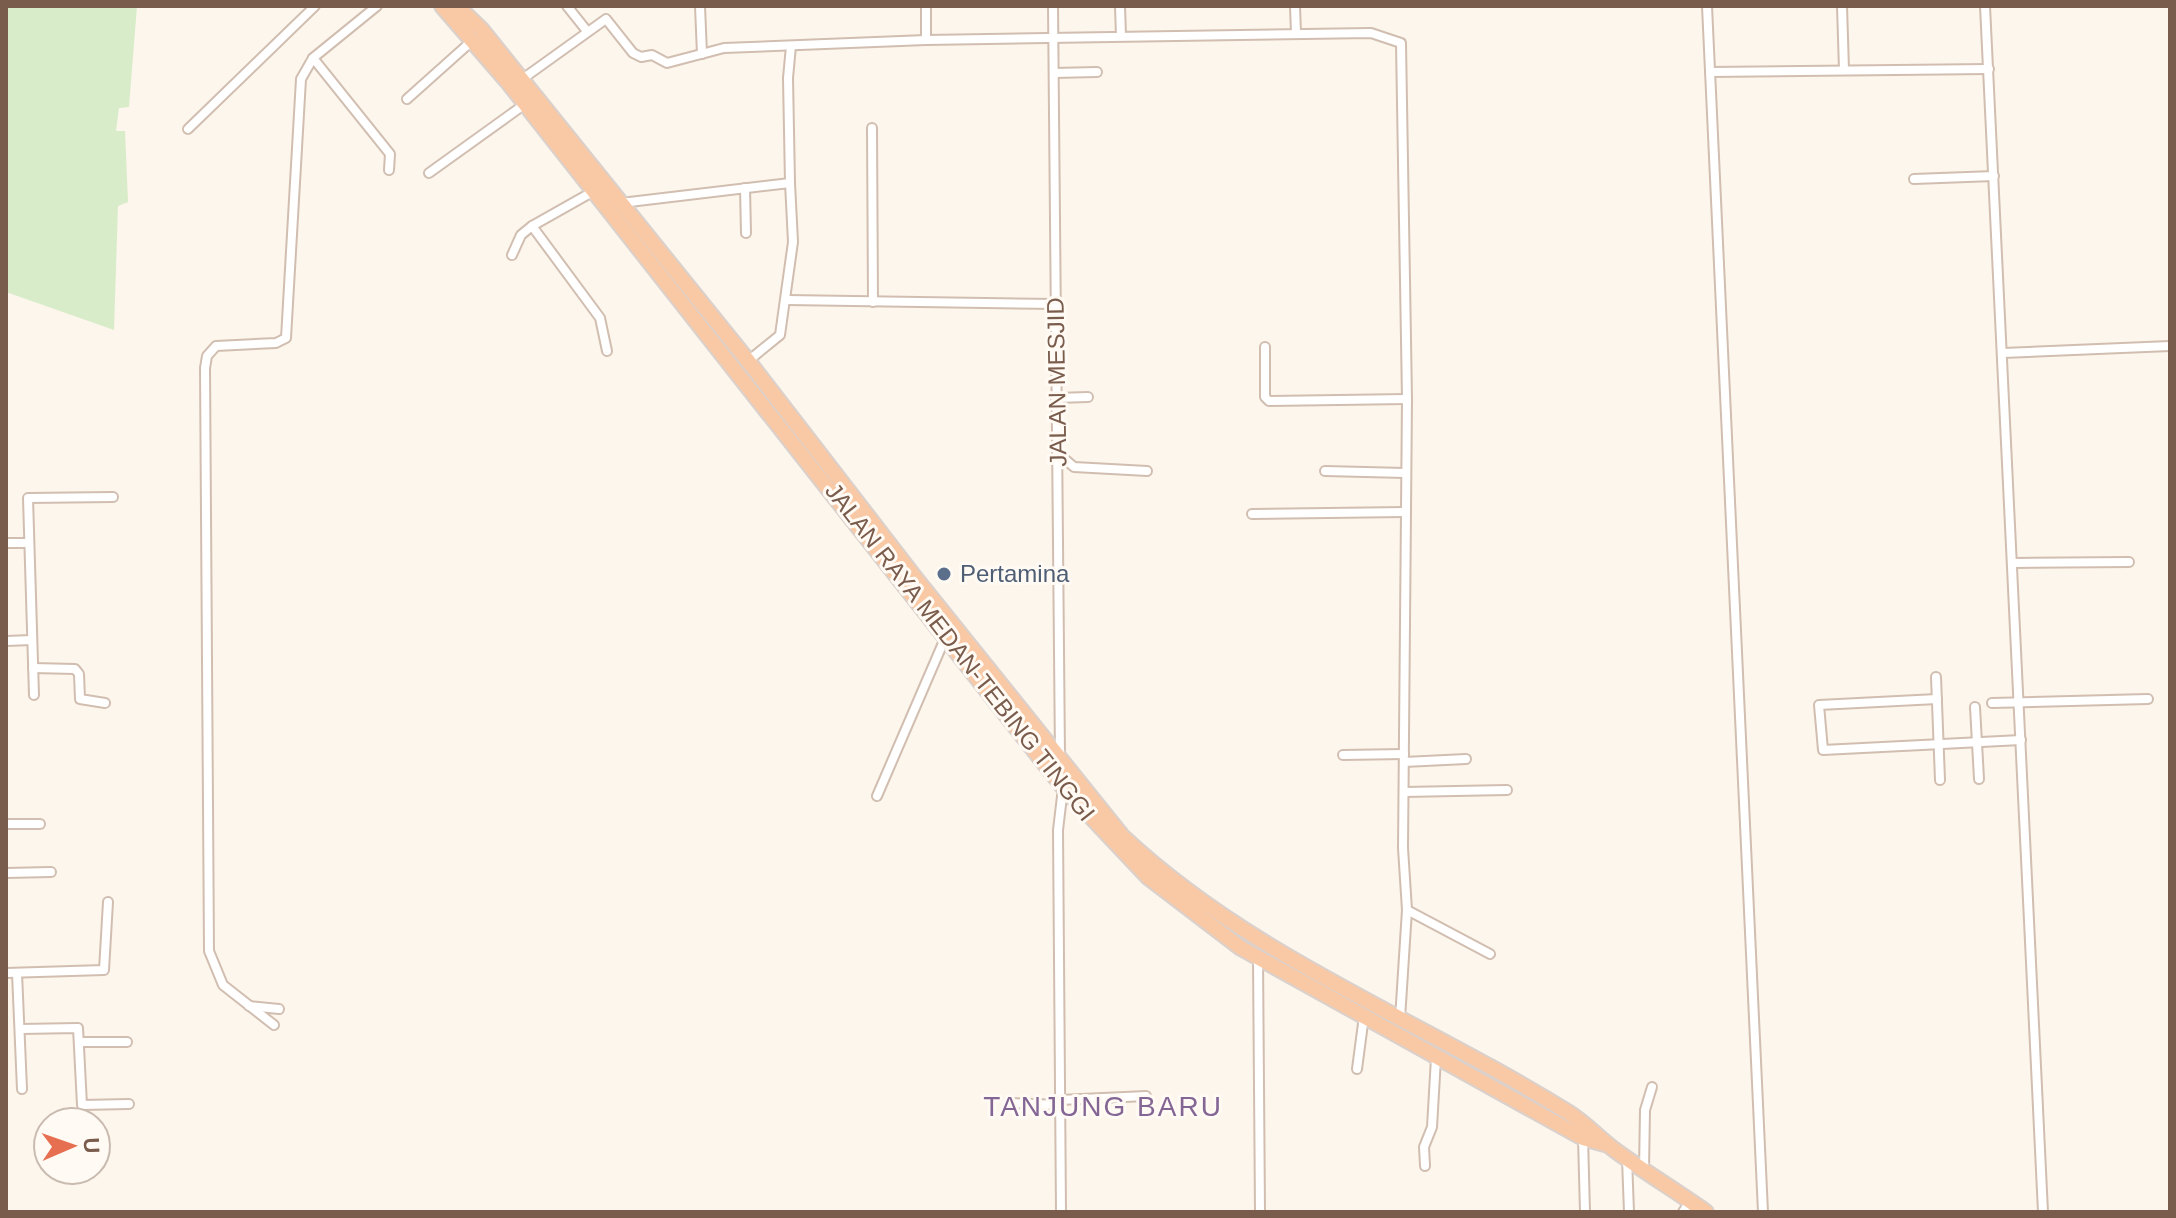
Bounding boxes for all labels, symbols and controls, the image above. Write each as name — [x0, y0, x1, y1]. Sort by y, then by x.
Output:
street label: JALAN MESJID — [1042, 297, 1071, 467]
street label: JALAN RAYA MEDAN-TEBING TINGGI — [820, 477, 1101, 826]
place label: Pertamina — [960, 560, 1070, 587]
marker: Pertamina — [935, 565, 953, 583]
district label: TANJUNG BARU — [983, 1091, 1223, 1122]
north arrow — [32, 1106, 112, 1186]
text: U — [79, 1137, 104, 1154]

